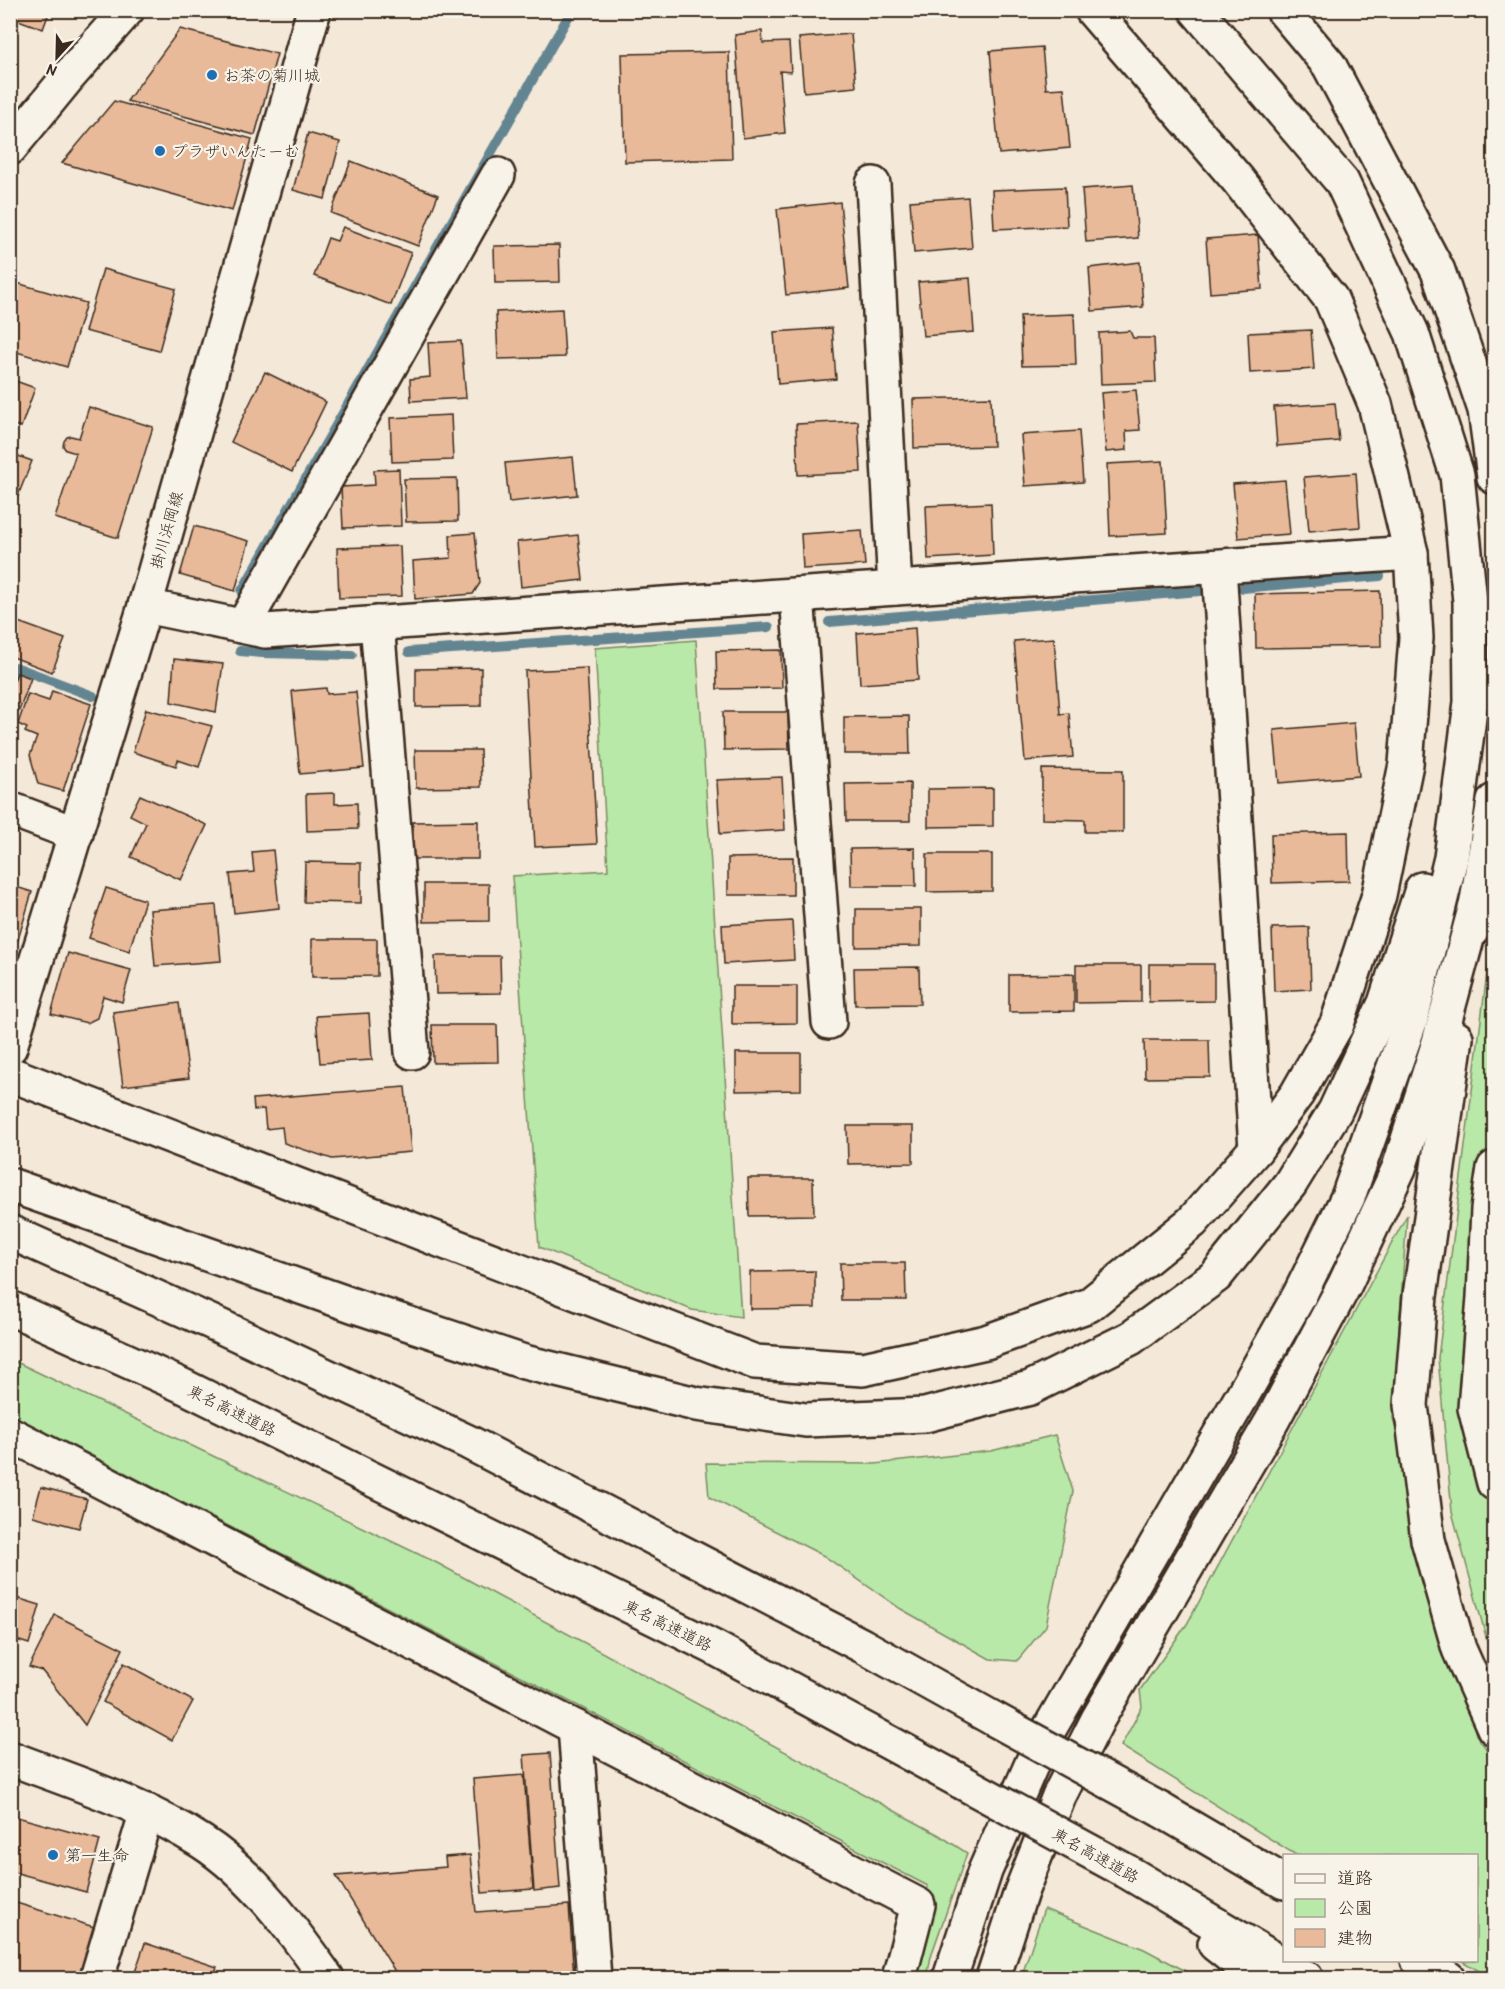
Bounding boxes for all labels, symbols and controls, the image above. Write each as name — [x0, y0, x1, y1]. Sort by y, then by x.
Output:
north arrow — [27, 27, 87, 87]
text: N — [43, 59, 59, 83]
place label: お茶の菊川城 — [224, 64, 320, 86]
marker: お茶の菊川城 — [205, 68, 219, 82]
place label: プラザいんたーむ — [172, 140, 300, 162]
marker: プラザいんたーむ — [153, 144, 167, 158]
street label: 掛川浜岡線 — [144, 489, 188, 571]
street label: 東名高速道路 — [184, 1379, 280, 1441]
street label: 東名高速道路 — [620, 1594, 716, 1656]
street label: 東名高速道路 — [1049, 1822, 1143, 1888]
place label: 第一生命 — [65, 1844, 129, 1866]
marker: 第一生命 — [46, 1848, 60, 1862]
legend — [1283, 1854, 1478, 1962]
text: 道路 — [1337, 1865, 1373, 1890]
text: 公園 — [1337, 1895, 1373, 1920]
text: 建物 — [1337, 1925, 1373, 1950]

